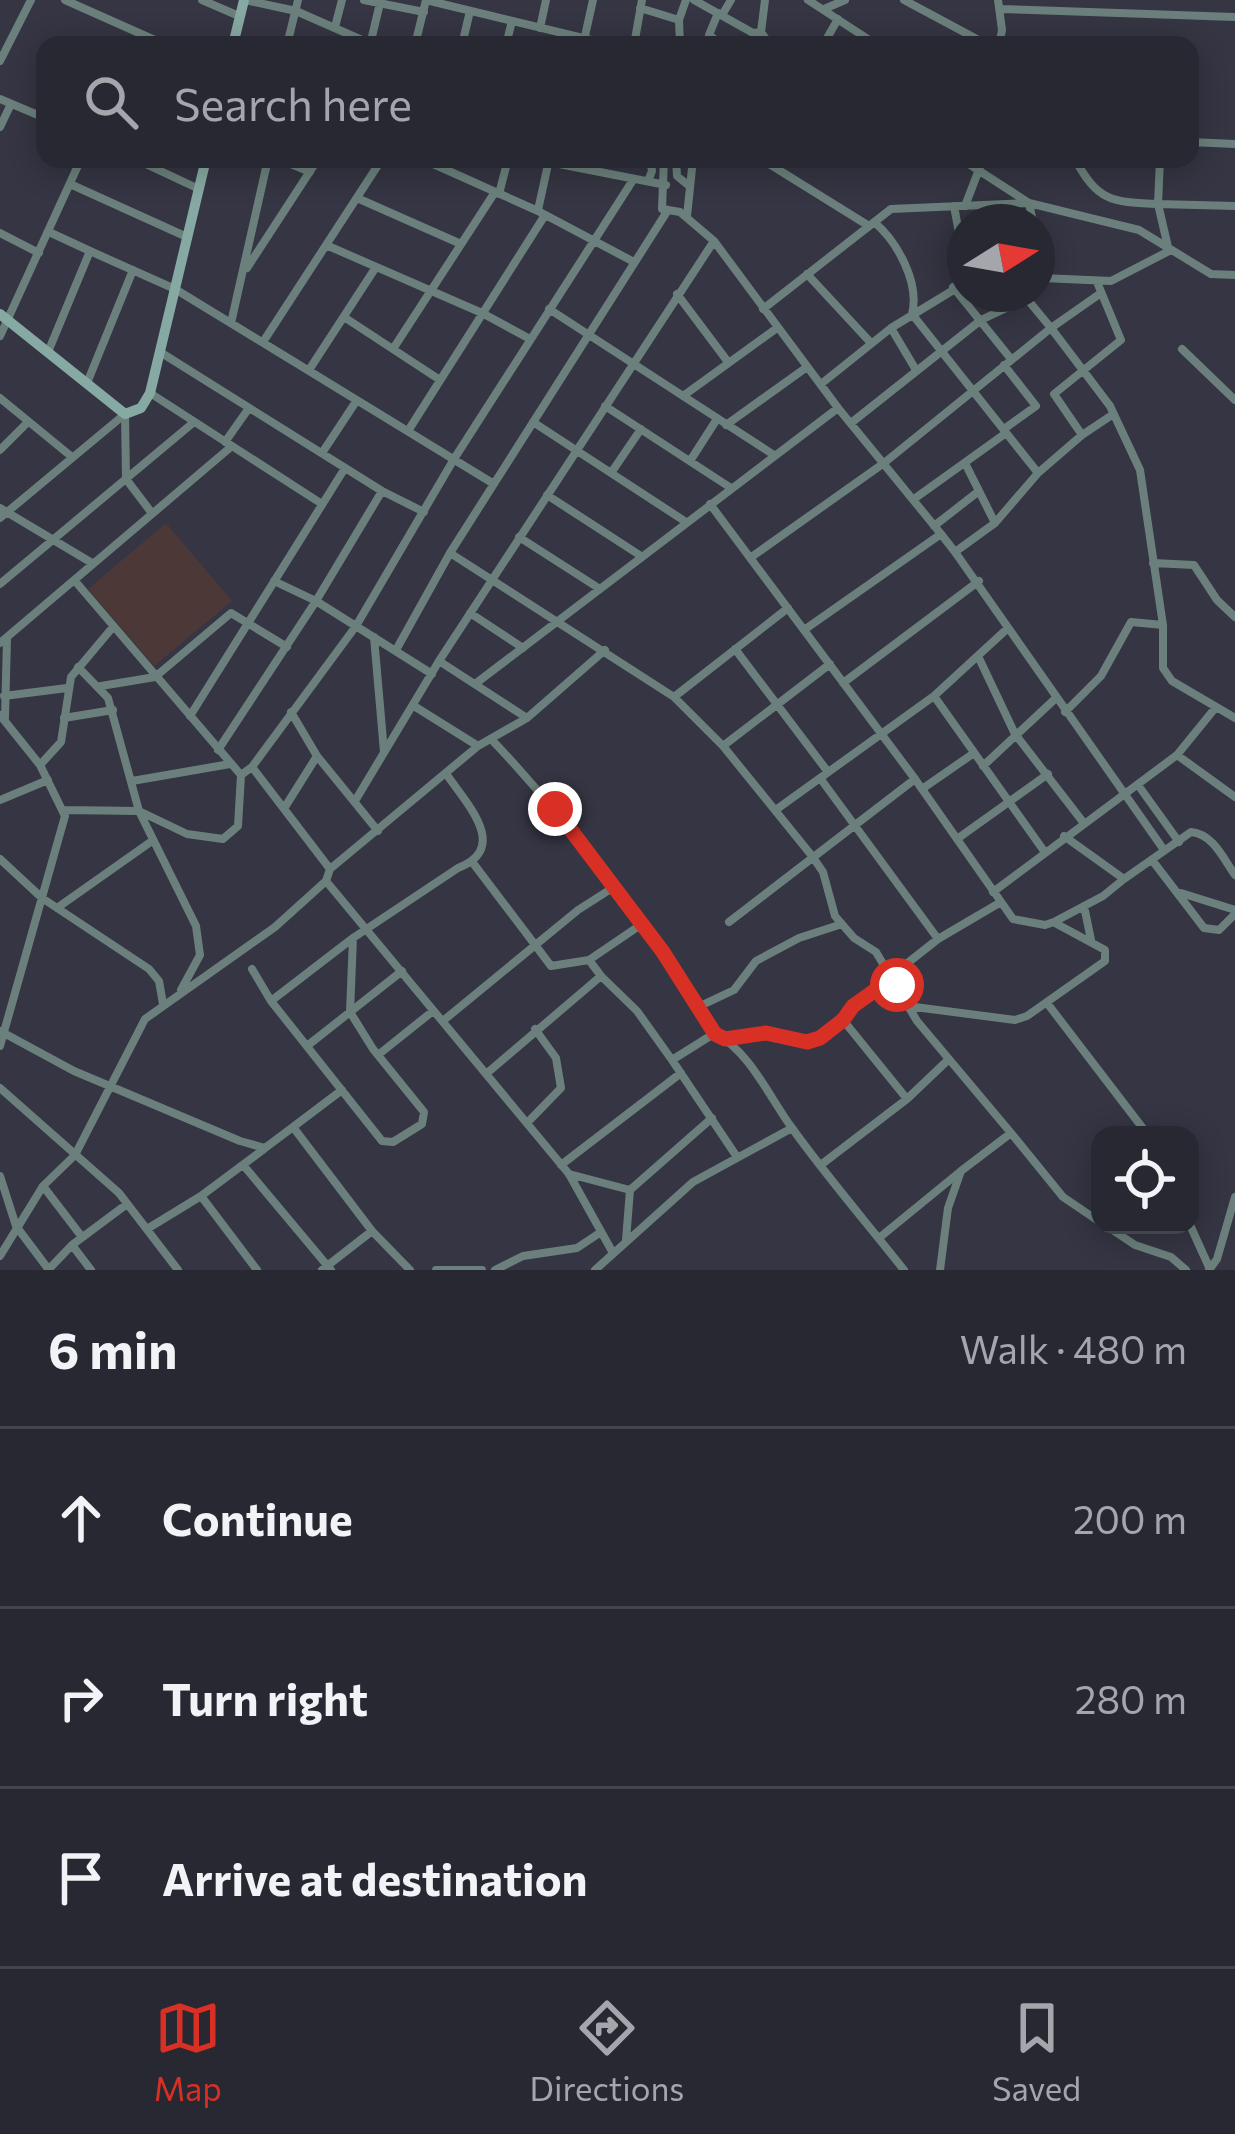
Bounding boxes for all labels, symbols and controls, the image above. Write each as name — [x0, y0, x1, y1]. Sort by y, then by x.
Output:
search box — [36, 36, 1199, 168]
icon: search — [78, 69, 144, 135]
text: Search here — [174, 75, 412, 130]
north arrow — [947, 204, 1055, 312]
route end — [528, 782, 582, 836]
route start — [870, 958, 924, 1012]
map controls — [1091, 1126, 1199, 1234]
button: locate — [1091, 1126, 1199, 1234]
text: 6 min — [48, 1317, 177, 1380]
text: Walk · 480 m — [960, 1324, 1187, 1372]
icon: ahead — [48, 1485, 114, 1551]
text: Continue — [162, 1490, 353, 1545]
text: 200 m — [1073, 1494, 1187, 1542]
icon: right — [48, 1665, 114, 1731]
text: Turn right — [162, 1670, 368, 1725]
text: 280 m — [1075, 1674, 1187, 1722]
icon: arrive — [48, 1845, 114, 1911]
text: Arrive at destination — [162, 1850, 588, 1905]
tab: Map — [154, 1995, 222, 2108]
tab: Directions — [530, 1995, 684, 2108]
tab: Saved — [992, 1995, 1081, 2108]

